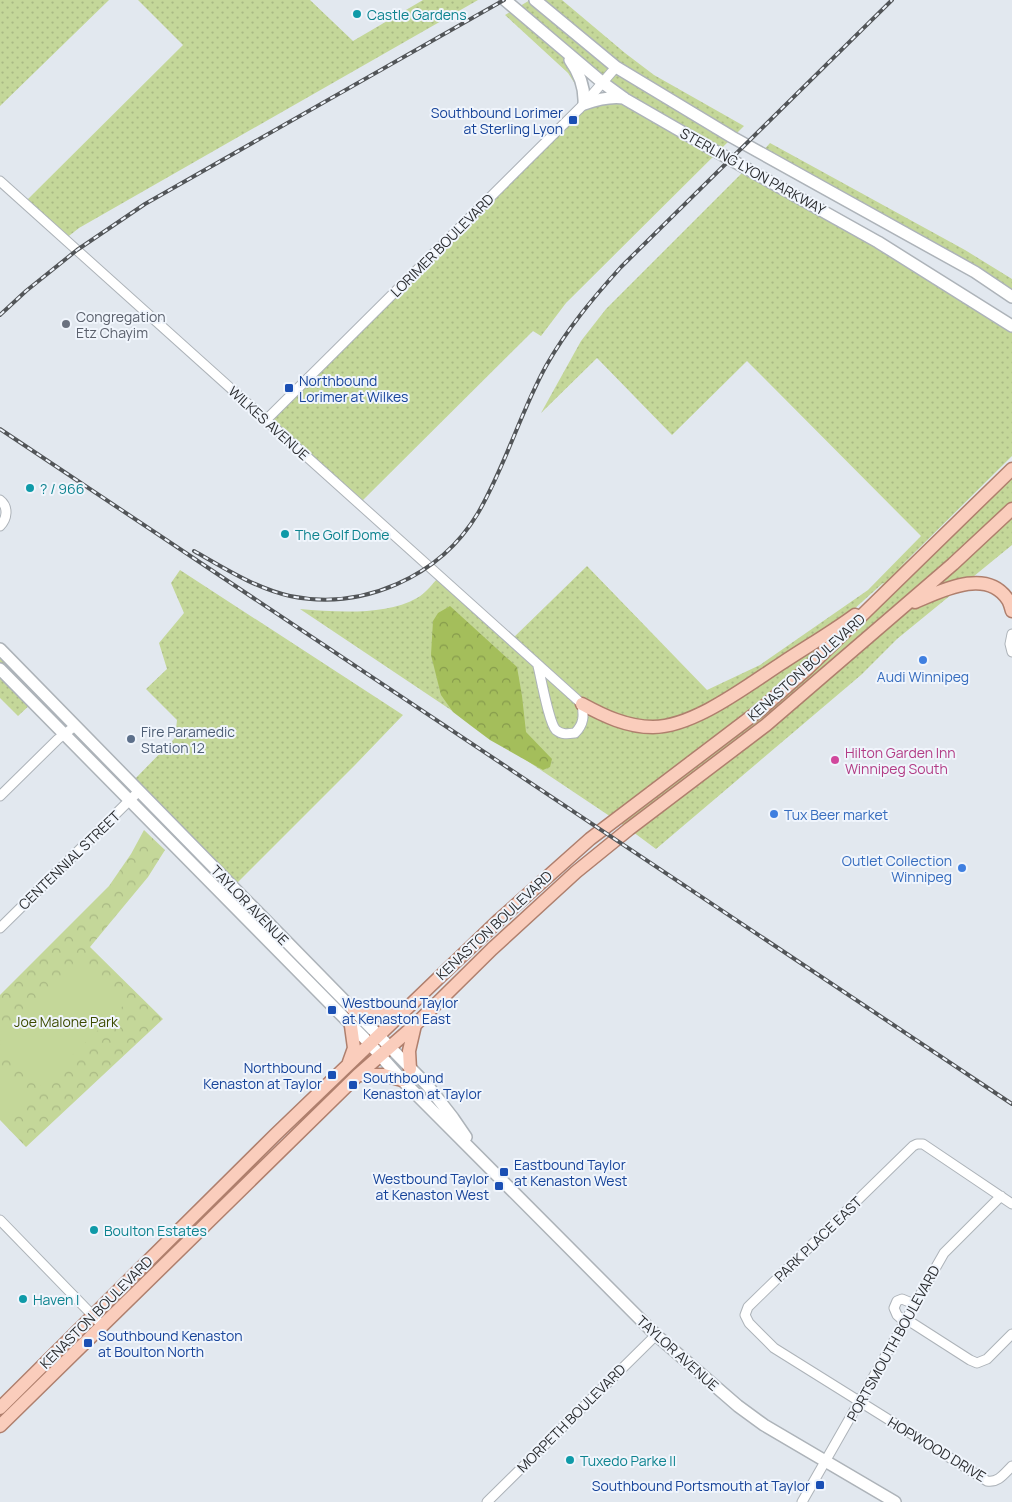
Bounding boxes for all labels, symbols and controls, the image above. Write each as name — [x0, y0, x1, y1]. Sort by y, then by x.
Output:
place label: Castle Gardens — [367, 5, 467, 24]
marker: Castle Gardens — [351, 8, 363, 20]
place label: Southbound Lorimer at Sterling Lyon — [431, 103, 563, 138]
marker: Southbound Lorimer at Sterling Lyon — [567, 114, 579, 126]
street label: STERLING LYON PARKWAY — [677, 123, 829, 219]
street label: LORIMER BOULEVARD — [386, 189, 498, 301]
place label: Congregation Etz Chayim — [76, 307, 166, 342]
marker: Congregation Etz Chayim — [60, 318, 72, 330]
place label: Northbound Lorimer at Wilkes — [299, 371, 408, 406]
street label: WILKES AVENUE — [225, 382, 313, 464]
marker: Northbound Lorimer at Wilkes — [283, 382, 295, 394]
place label: ? / 966 — [40, 479, 84, 498]
marker: ? / 966 — [24, 482, 36, 494]
place label: The Golf Dome — [295, 525, 390, 544]
marker: The Golf Dome — [279, 528, 291, 540]
street label: KENASTON BOULEVARD — [743, 609, 869, 725]
marker: Audi Winnipeg — [917, 654, 929, 666]
place label: Audi Winnipeg — [877, 667, 969, 686]
place label: Fire Paramedic Station 12 — [141, 722, 235, 757]
marker: Fire Paramedic Station 12 — [125, 733, 137, 745]
place label: Hilton Garden Inn Winnipeg South — [845, 743, 956, 778]
marker: Hilton Garden Inn Winnipeg South — [829, 754, 841, 766]
place label: Tux Beer market — [784, 805, 889, 824]
street label: CENTENNIAL STREET — [14, 806, 124, 914]
marker: Tux Beer market — [768, 808, 780, 820]
place label: Outlet Collection Winnipeg — [842, 851, 952, 886]
street label: TAYLOR AVENUE — [207, 861, 293, 949]
marker: Outlet Collection Winnipeg — [956, 862, 968, 874]
street label: KENASTON BOULEVARD — [432, 866, 556, 984]
place label: Westbound Taylor at Kenaston East — [342, 993, 458, 1028]
marker: Westbound Taylor at Kenaston East — [326, 1004, 338, 1016]
park label: Joe Malone Park — [14, 1012, 119, 1031]
place label: Northbound Kenaston at Taylor — [203, 1058, 322, 1093]
place label: Southbound Kenaston at Taylor — [363, 1068, 482, 1103]
marker: Northbound Kenaston at Taylor — [326, 1069, 338, 1081]
marker: Southbound Kenaston at Taylor — [347, 1079, 359, 1091]
place label: Eastbound Taylor at Kenaston West — [514, 1155, 628, 1190]
marker: Eastbound Taylor at Kenaston West — [498, 1166, 510, 1178]
place label: Westbound Taylor at Kenaston West — [373, 1169, 489, 1204]
marker: Westbound Taylor at Kenaston West — [493, 1180, 505, 1192]
street label: PARK PLACE EAST — [770, 1192, 866, 1286]
place label: Boulton Estates — [104, 1221, 207, 1240]
marker: Boulton Estates — [88, 1224, 100, 1236]
street label: KENASTON BOULEVARD — [35, 1251, 157, 1373]
street label: PORTSMOUTH BOULEVARD — [842, 1262, 944, 1424]
place label: Haven I — [33, 1290, 79, 1309]
marker: Haven I — [17, 1293, 29, 1305]
street label: TAYLOR AVENUE — [633, 1311, 723, 1395]
place label: Southbound Kenaston at Boulton North — [98, 1326, 243, 1361]
marker: Southbound Kenaston at Boulton North — [82, 1337, 94, 1349]
street label: MORPETH BOULEVARD — [513, 1360, 629, 1476]
street label: HOPWOOD DRIVE — [884, 1412, 990, 1486]
place label: Tuxedo Parke II — [580, 1451, 676, 1470]
marker: Tuxedo Parke II — [564, 1454, 576, 1466]
place label: Southbound Portsmouth at Taylor — [592, 1476, 810, 1495]
marker: Southbound Portsmouth at Taylor — [814, 1479, 826, 1491]

